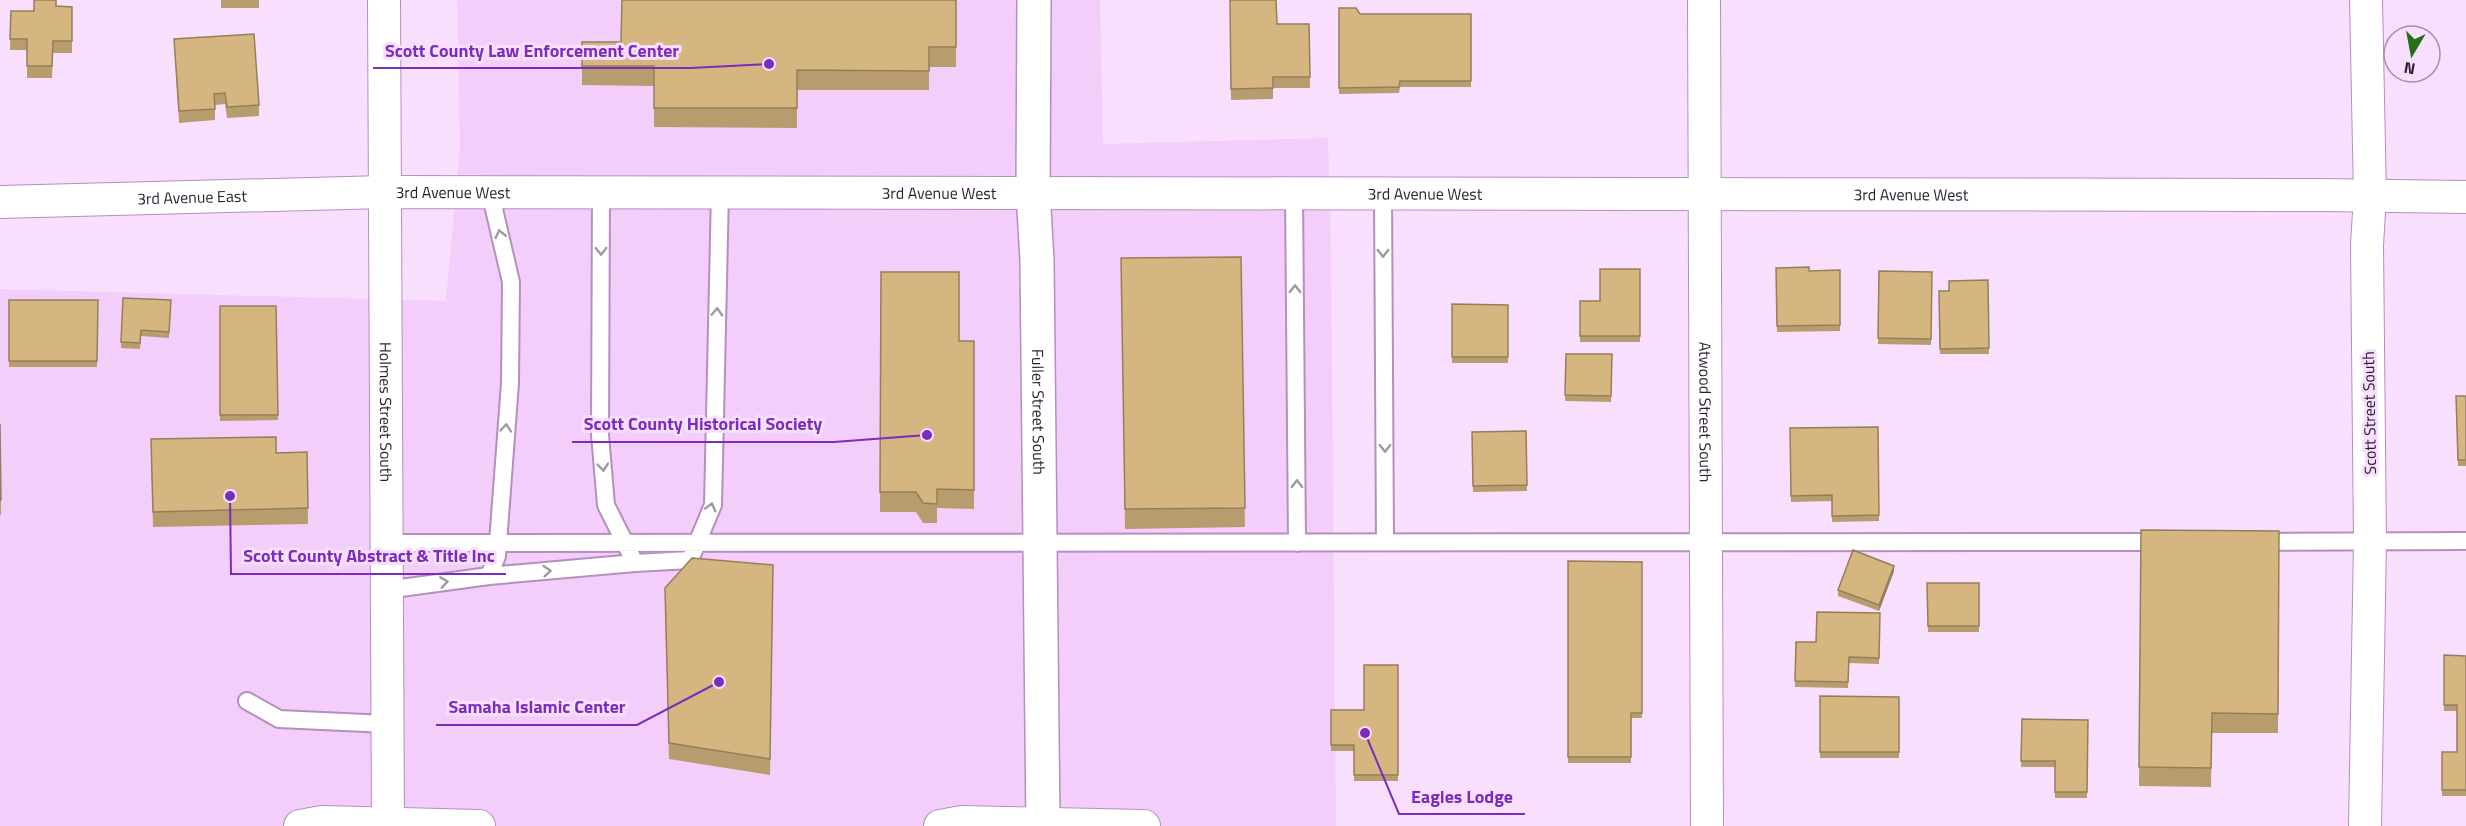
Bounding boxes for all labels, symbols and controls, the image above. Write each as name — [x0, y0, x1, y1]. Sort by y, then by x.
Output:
north arrow — [2382, 24, 2442, 84]
callout: Scott County Law Enforcement Center — [373, 32, 691, 68]
text: Scott County Law Enforcement Center — [385, 37, 679, 64]
text: N — [2402, 56, 2417, 82]
street label: 3rd Avenue West — [395, 180, 511, 204]
street label: 3rd Avenue West — [881, 181, 997, 205]
street label: 3rd Avenue West — [1367, 182, 1483, 206]
street label: 3rd Avenue West — [1853, 182, 1969, 206]
street label: 3rd Avenue East — [137, 184, 248, 210]
one-way arrow — [494, 229, 507, 239]
one-way arrow — [595, 247, 607, 256]
one-way arrow — [1377, 248, 1389, 257]
one-way arrow — [1289, 285, 1301, 294]
one-way arrow — [711, 308, 723, 317]
street label: Holmes Street South — [374, 342, 398, 482]
street label: Atwood Street South — [1693, 342, 1718, 482]
street label: Fuller Street South — [1026, 349, 1051, 475]
street label: Scott Street South — [2356, 351, 2382, 475]
callout: Scott County Historical Society — [572, 406, 834, 442]
text: Scott County Historical Society — [584, 410, 822, 437]
one-way arrow — [500, 423, 513, 432]
one-way arrow — [1379, 443, 1391, 452]
one-way arrow — [596, 462, 609, 471]
one-way arrow — [1291, 480, 1303, 489]
one-way arrow — [704, 502, 716, 513]
callout: Scott County Abstract & Title Inc — [231, 538, 506, 574]
text: Scott County Abstract & Title Inc — [243, 542, 495, 569]
one-way arrow — [543, 565, 552, 578]
one-way arrow — [440, 576, 449, 588]
callout: Samaha Islamic Center — [436, 689, 637, 725]
text: Samaha Islamic Center — [448, 693, 626, 720]
callout: Eagles Lodge — [1399, 778, 1525, 814]
text: Eagles Lodge — [1411, 783, 1513, 810]

